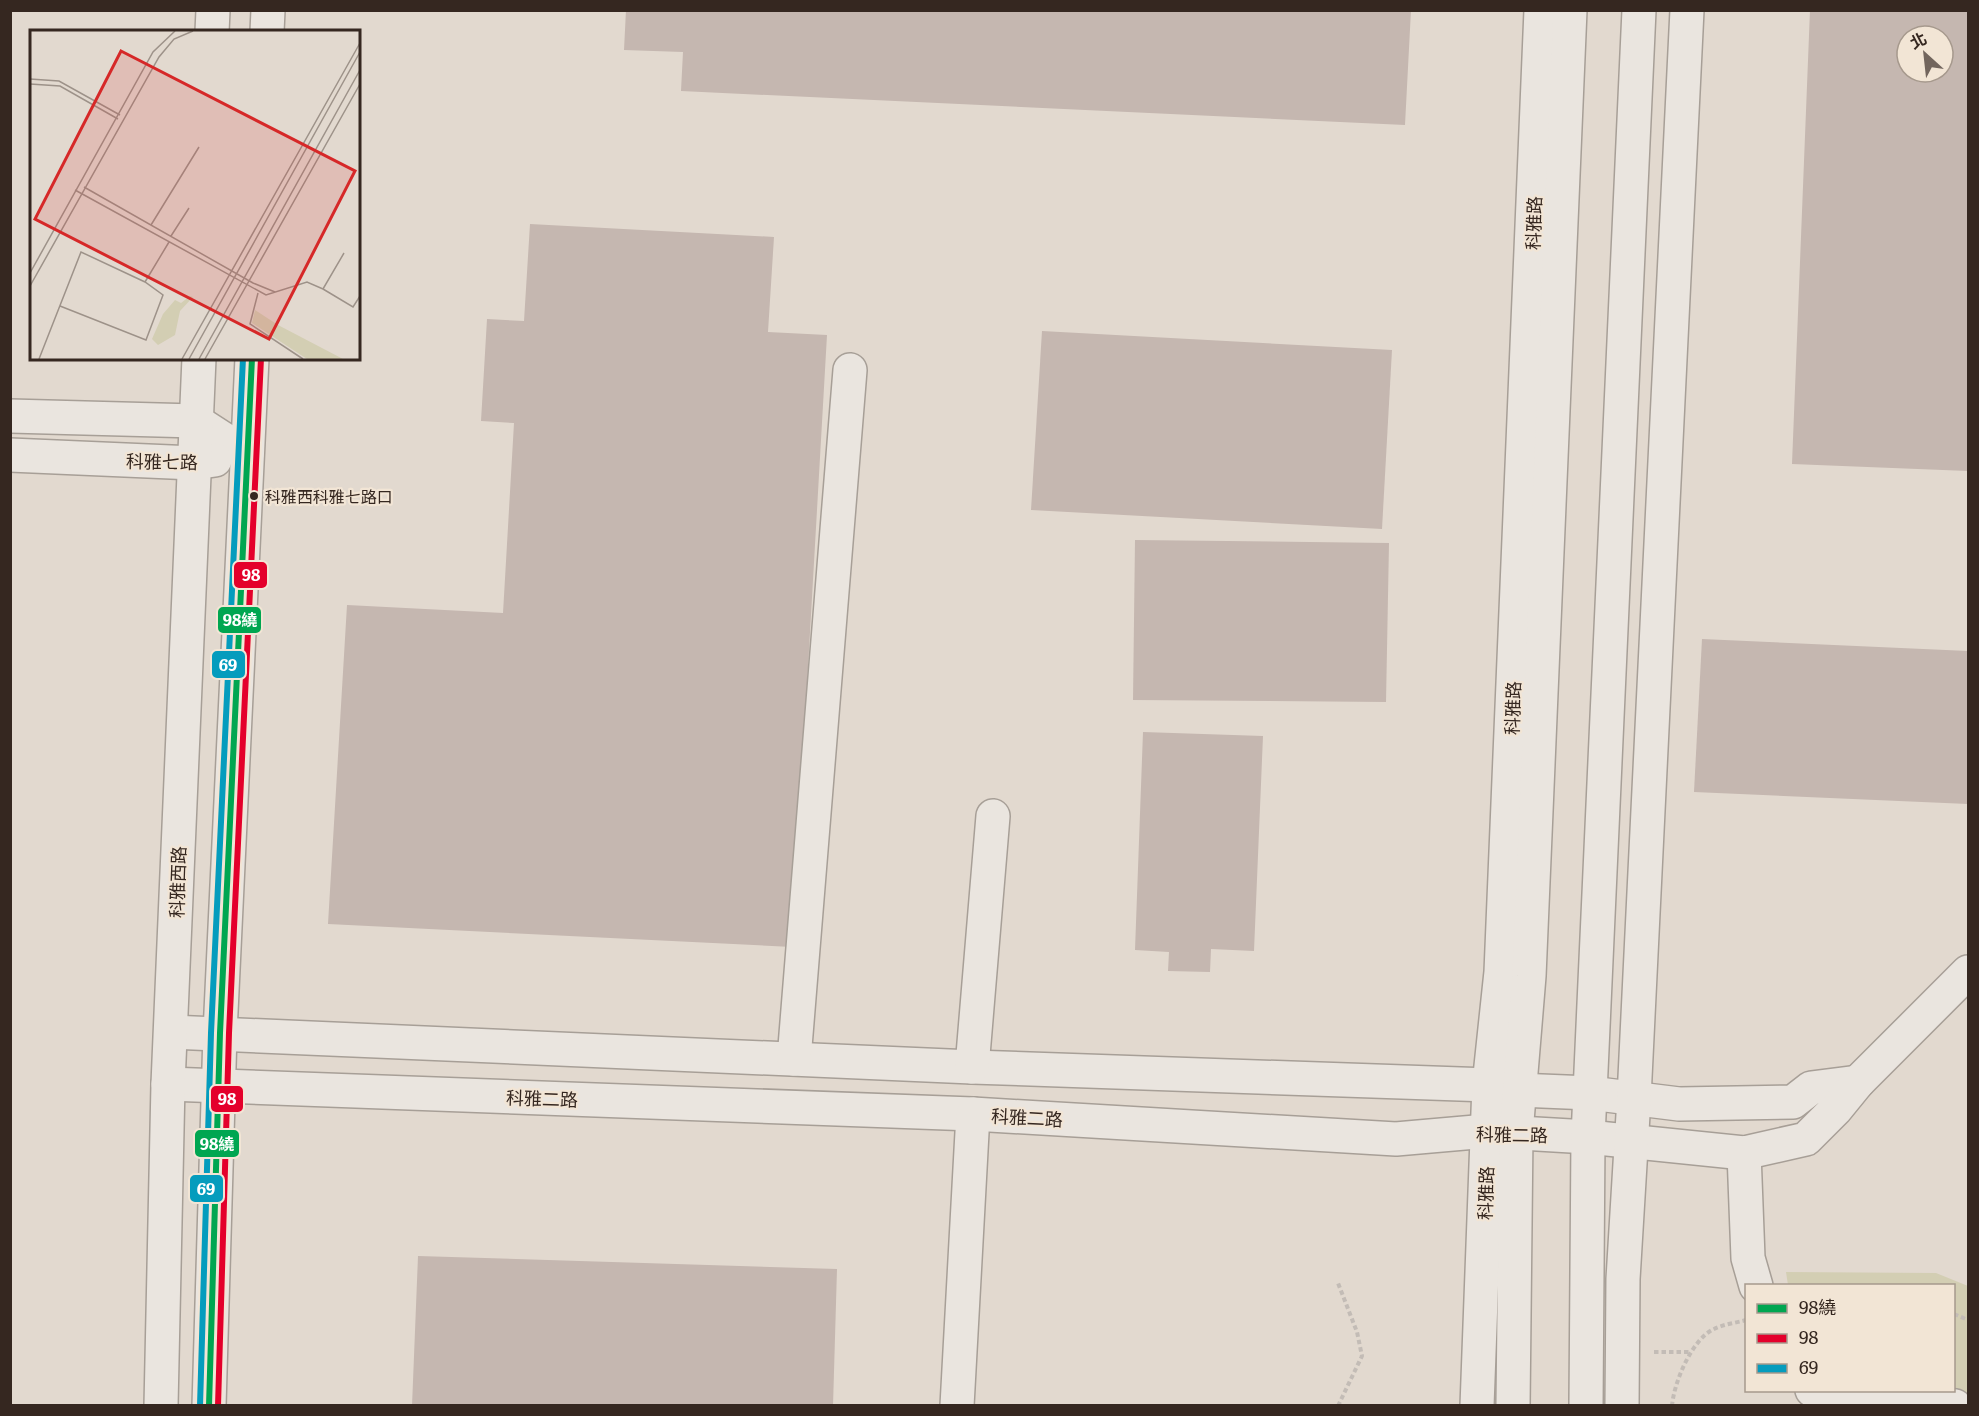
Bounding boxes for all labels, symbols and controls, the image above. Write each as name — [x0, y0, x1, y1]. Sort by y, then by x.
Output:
north arrow — [1895, 24, 1955, 84]
text: 北 — [1905, 25, 1930, 54]
inset map — [30, 30, 360, 360]
street label: 科雅路 — [1519, 196, 1547, 250]
street label: 科雅七路 — [126, 447, 198, 475]
place label: 科雅西科雅七路口 — [265, 484, 393, 508]
marker: 科雅西科雅七路口 — [248, 490, 260, 502]
line badge: 98 — [233, 561, 268, 589]
text: 98 — [242, 562, 261, 586]
line badge: 98繞 — [217, 606, 262, 634]
text: 98繞 — [223, 607, 257, 631]
line badge: 69 — [211, 650, 246, 679]
text: 69 — [219, 652, 237, 676]
street label: 科雅路 — [1498, 681, 1526, 735]
street label: 科雅西路 — [162, 846, 192, 918]
street label: 科雅二路 — [506, 1083, 578, 1113]
line badge: 98 — [210, 1085, 244, 1113]
text: 98 — [218, 1086, 237, 1110]
street label: 科雅二路 — [990, 1102, 1064, 1132]
street label: 科雅二路 — [1476, 1120, 1548, 1148]
line badge: 98繞 — [194, 1129, 240, 1158]
text: 98繞 — [200, 1131, 234, 1155]
street label: 科雅路 — [1471, 1166, 1499, 1220]
line badge: 69 — [189, 1174, 224, 1203]
text: 69 — [197, 1176, 215, 1200]
legend — [1745, 1284, 1955, 1392]
text: 98繞 — [1799, 1293, 1836, 1320]
text: 98 — [1799, 1323, 1818, 1350]
text: 69 — [1799, 1353, 1818, 1380]

